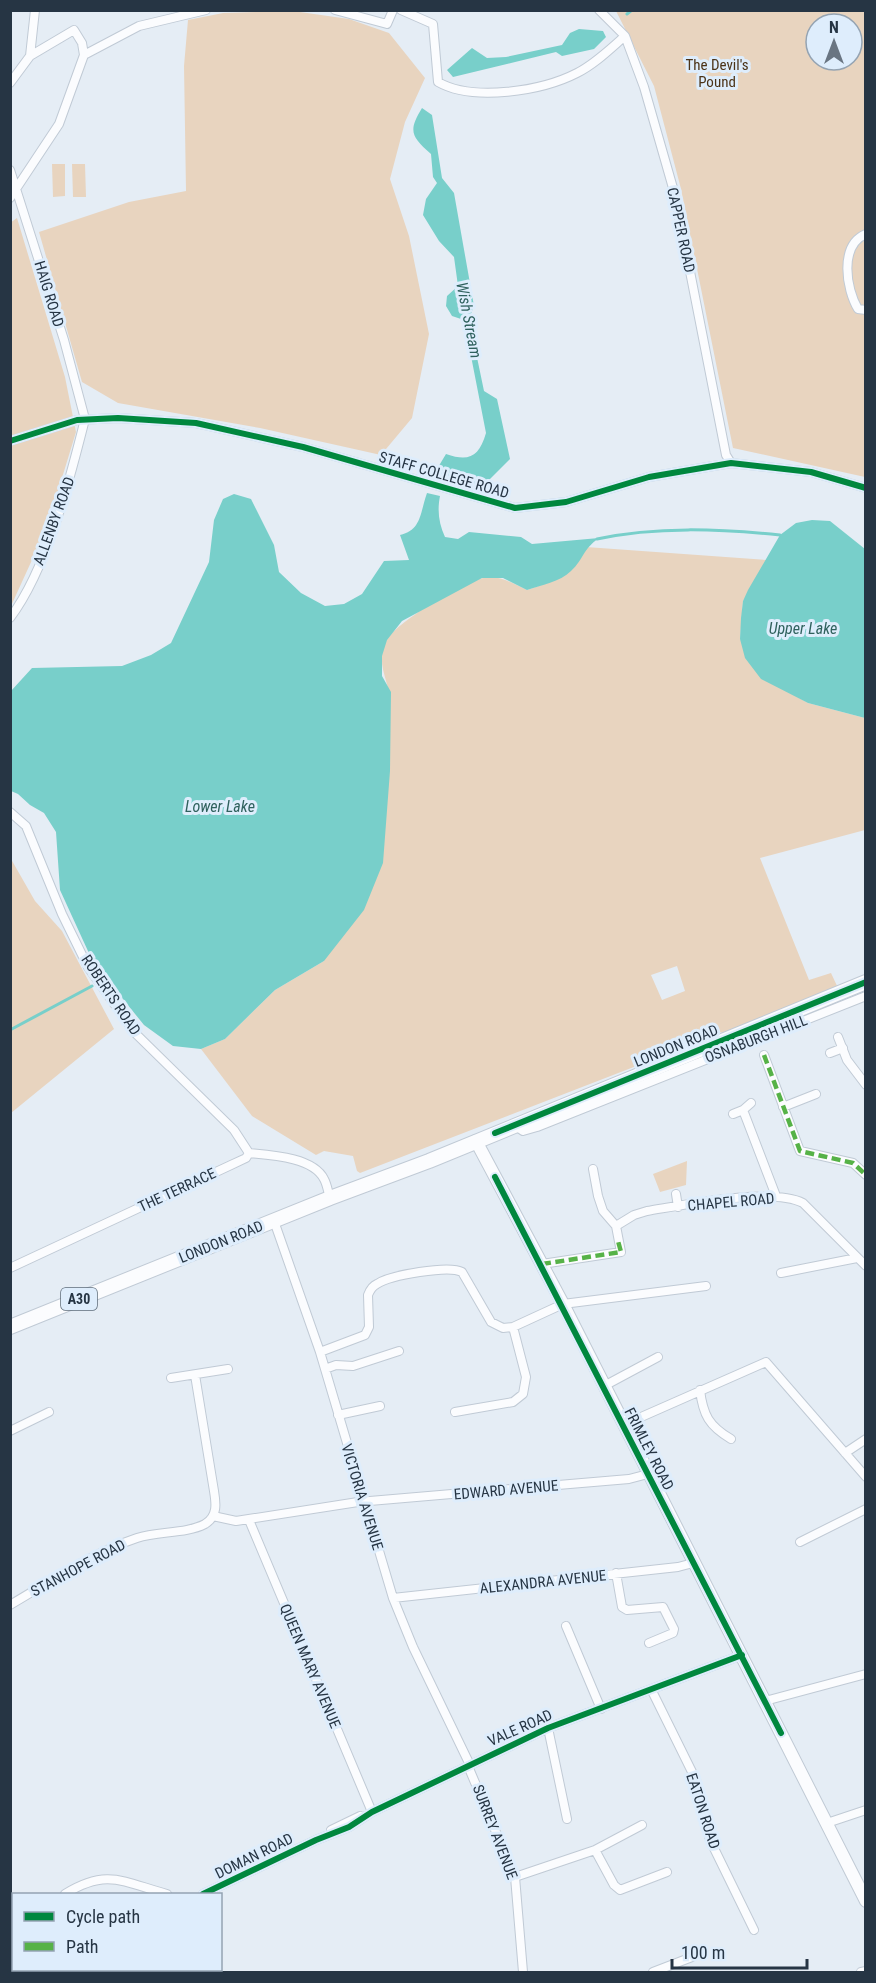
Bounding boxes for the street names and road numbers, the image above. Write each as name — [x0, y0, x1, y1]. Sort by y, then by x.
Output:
street label: CAPPER ROAD — [663, 186, 699, 274]
street label: HAIG ROAD — [30, 259, 68, 329]
street label: STAFF COLLEGE ROAD — [377, 448, 511, 502]
street label: ALLENBY ROAD — [30, 474, 78, 568]
street label: ROBERTS ROAD — [78, 951, 144, 1039]
street label: OSNABURGH HILL — [702, 1011, 810, 1067]
street label: LONDON ROAD — [631, 1021, 721, 1071]
street label: THE TERRACE — [135, 1164, 219, 1216]
street label: CHAPEL ROAD — [687, 1189, 775, 1215]
street label: LONDON ROAD — [176, 1217, 266, 1267]
road number: A30 — [61, 1288, 97, 1310]
street label: FRIMLEY ROAD — [621, 1405, 677, 1493]
street label: VICTORIA AVENUE — [337, 1442, 387, 1552]
street label: EDWARD AVENUE — [453, 1476, 559, 1504]
street label: STANHOPE ROAD — [28, 1536, 128, 1600]
street label: ALEXANDRA AVENUE — [479, 1566, 607, 1598]
street label: QUEEN MARY AVENUE — [276, 1601, 344, 1731]
street label: VALE ROAD — [485, 1706, 555, 1750]
street label: EATON ROAD — [682, 1771, 724, 1851]
street label: SURREY AVENUE — [469, 1782, 521, 1882]
street label: DOMAN ROAD — [212, 1829, 296, 1883]

